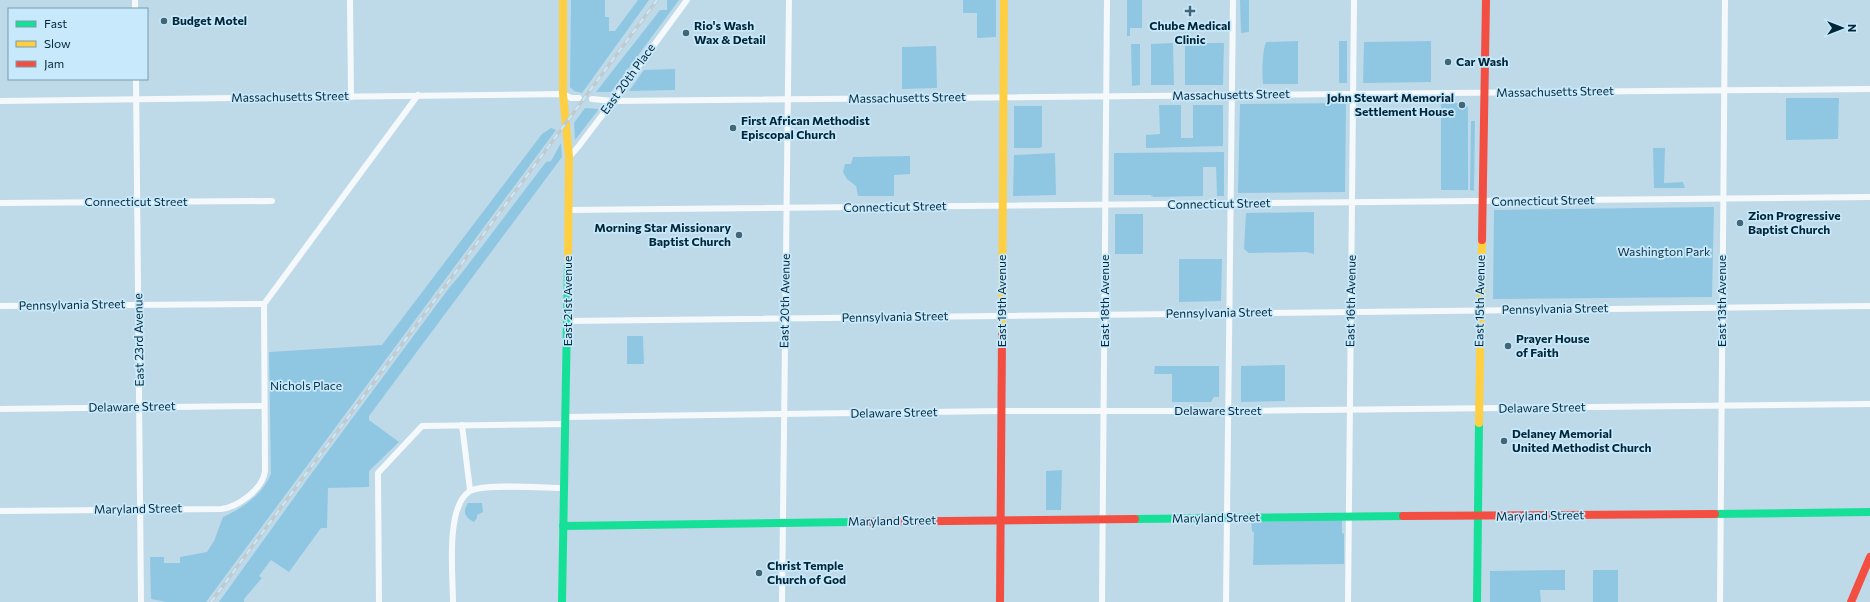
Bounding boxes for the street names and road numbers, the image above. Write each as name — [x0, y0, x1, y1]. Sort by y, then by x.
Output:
street label: East 20th Place — [597, 40, 657, 116]
street label: Massachusetts Street — [1496, 83, 1614, 99]
street label: Massachusetts Street — [1172, 86, 1290, 102]
street label: Massachusetts Street — [231, 88, 349, 104]
street label: Massachusetts Street — [848, 89, 966, 105]
street label: Connecticut Street — [1491, 192, 1595, 208]
street label: Connecticut Street — [84, 194, 188, 208]
street label: Connecticut Street — [1167, 195, 1271, 211]
street label: Connecticut Street — [843, 198, 947, 214]
street label: East 20th Avenue — [776, 254, 792, 348]
street label: East 19th Avenue — [994, 255, 1008, 347]
street label: East 18th Avenue — [1097, 255, 1111, 347]
street label: East 16th Avenue — [1342, 255, 1358, 347]
street label: East 15th Avenue — [1471, 255, 1487, 347]
street label: East 13th Avenue — [1714, 255, 1728, 347]
street label: East 21st Avenue — [560, 256, 574, 346]
street label: East 23rd Avenue — [130, 293, 146, 387]
street label: Pennsylvania Street — [18, 296, 126, 312]
street label: Pennsylvania Street — [1501, 300, 1609, 316]
street label: Pennsylvania Street — [1165, 304, 1273, 320]
street label: Pennsylvania Street — [841, 308, 949, 324]
street label: Delaware Street — [88, 398, 176, 414]
street label: Delaware Street — [1498, 399, 1586, 415]
street label: Delaware Street — [1174, 403, 1262, 417]
street label: Delaware Street — [850, 404, 938, 420]
street label: Maryland Street — [94, 500, 182, 516]
street label: Maryland Street — [1496, 507, 1584, 523]
street label: Maryland Street — [1172, 509, 1260, 525]
street label: Maryland Street — [848, 512, 936, 528]

